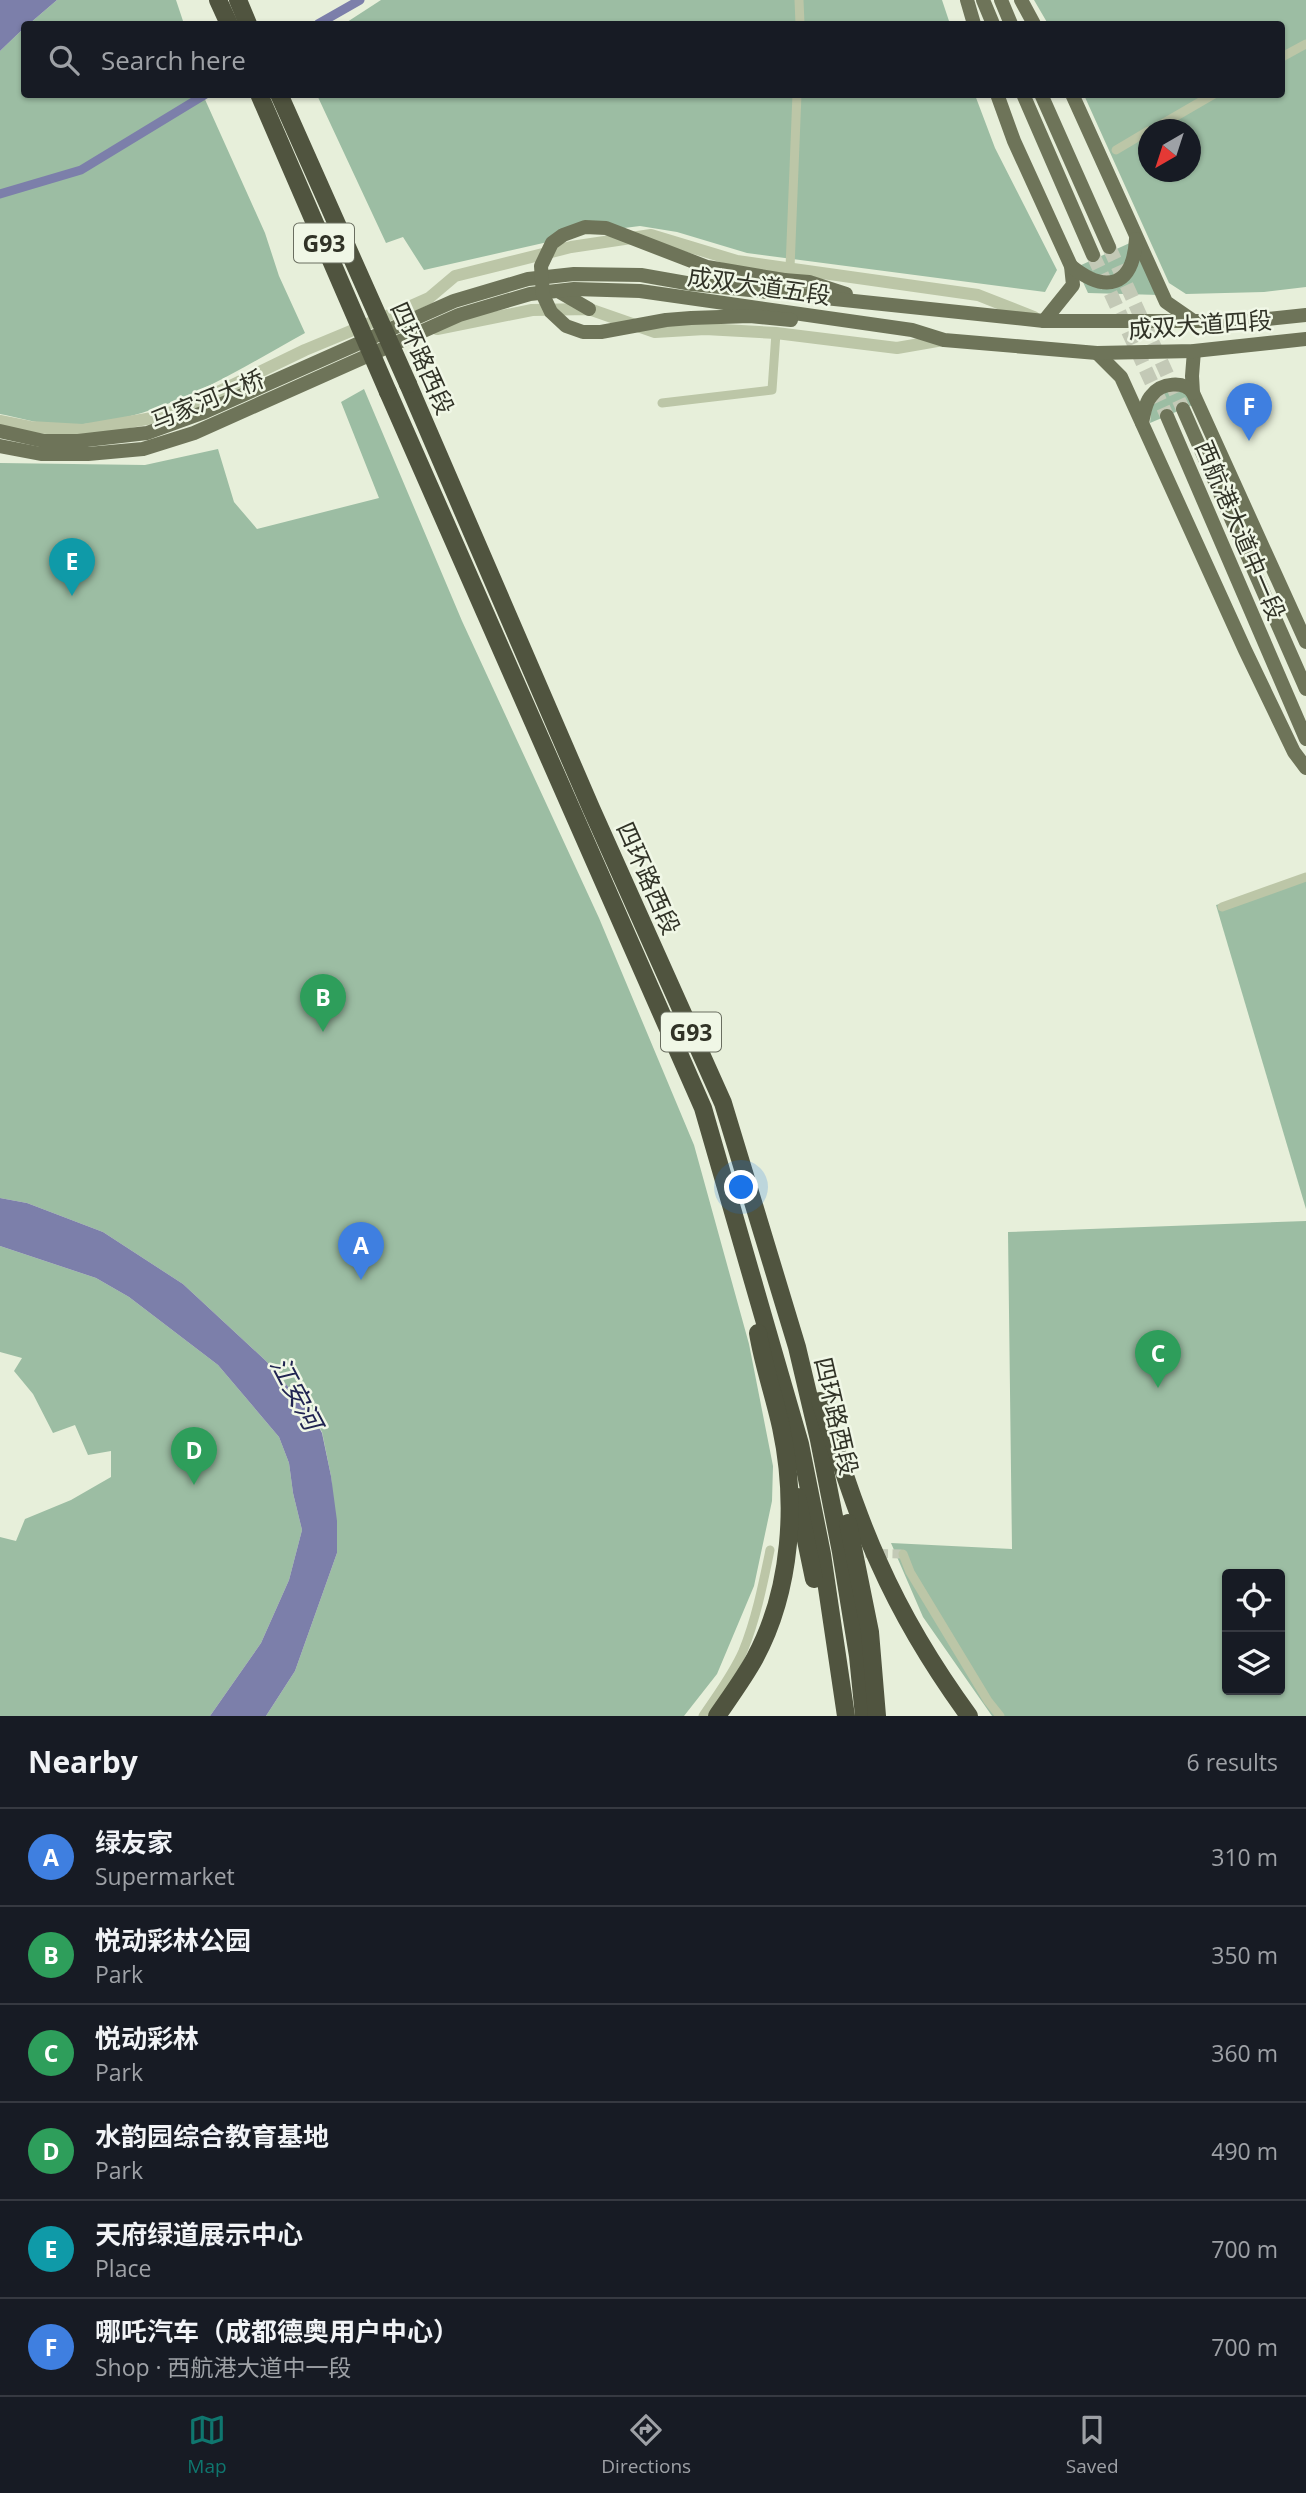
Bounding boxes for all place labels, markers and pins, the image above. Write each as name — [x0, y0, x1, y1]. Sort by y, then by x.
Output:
pin: F — [1226, 383, 1272, 441]
pin: E — [49, 538, 95, 596]
pin: B — [300, 974, 346, 1032]
pin: A — [338, 1222, 384, 1280]
pin: C — [1135, 1330, 1181, 1388]
pin: D — [171, 1427, 217, 1485]

